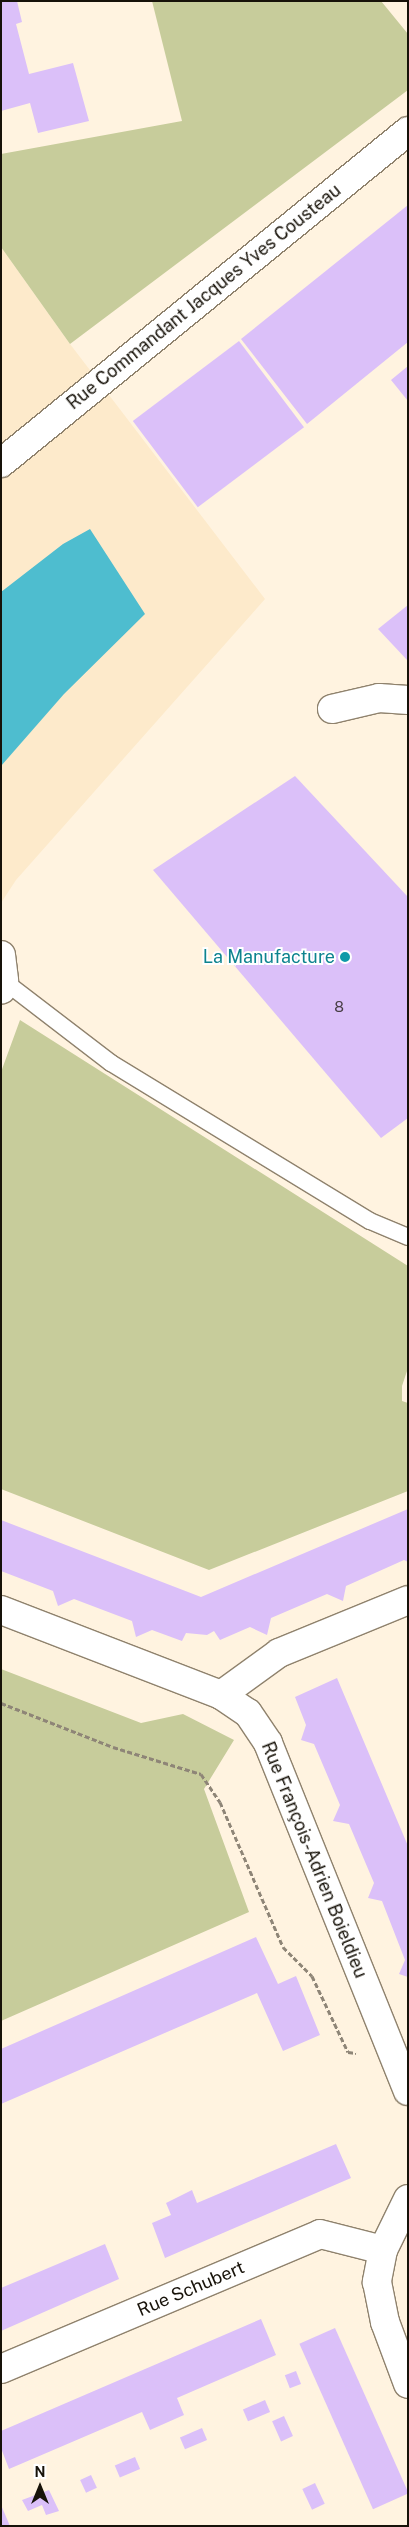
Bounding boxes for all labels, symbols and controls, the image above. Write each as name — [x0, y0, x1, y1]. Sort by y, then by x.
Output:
street label: Rue Commandant Jacques Yves Cousteau — [63, 180, 345, 414]
place label: La Manufacture — [203, 946, 335, 968]
marker: La Manufacture — [339, 951, 351, 963]
house number: 8 — [334, 998, 344, 1016]
street label: Rue François-Adrien Boieldieu — [257, 1739, 371, 1981]
street label: Rue Schubert — [134, 2257, 248, 2321]
north arrow — [15, 2462, 65, 2512]
text: N — [35, 2464, 45, 2480]

